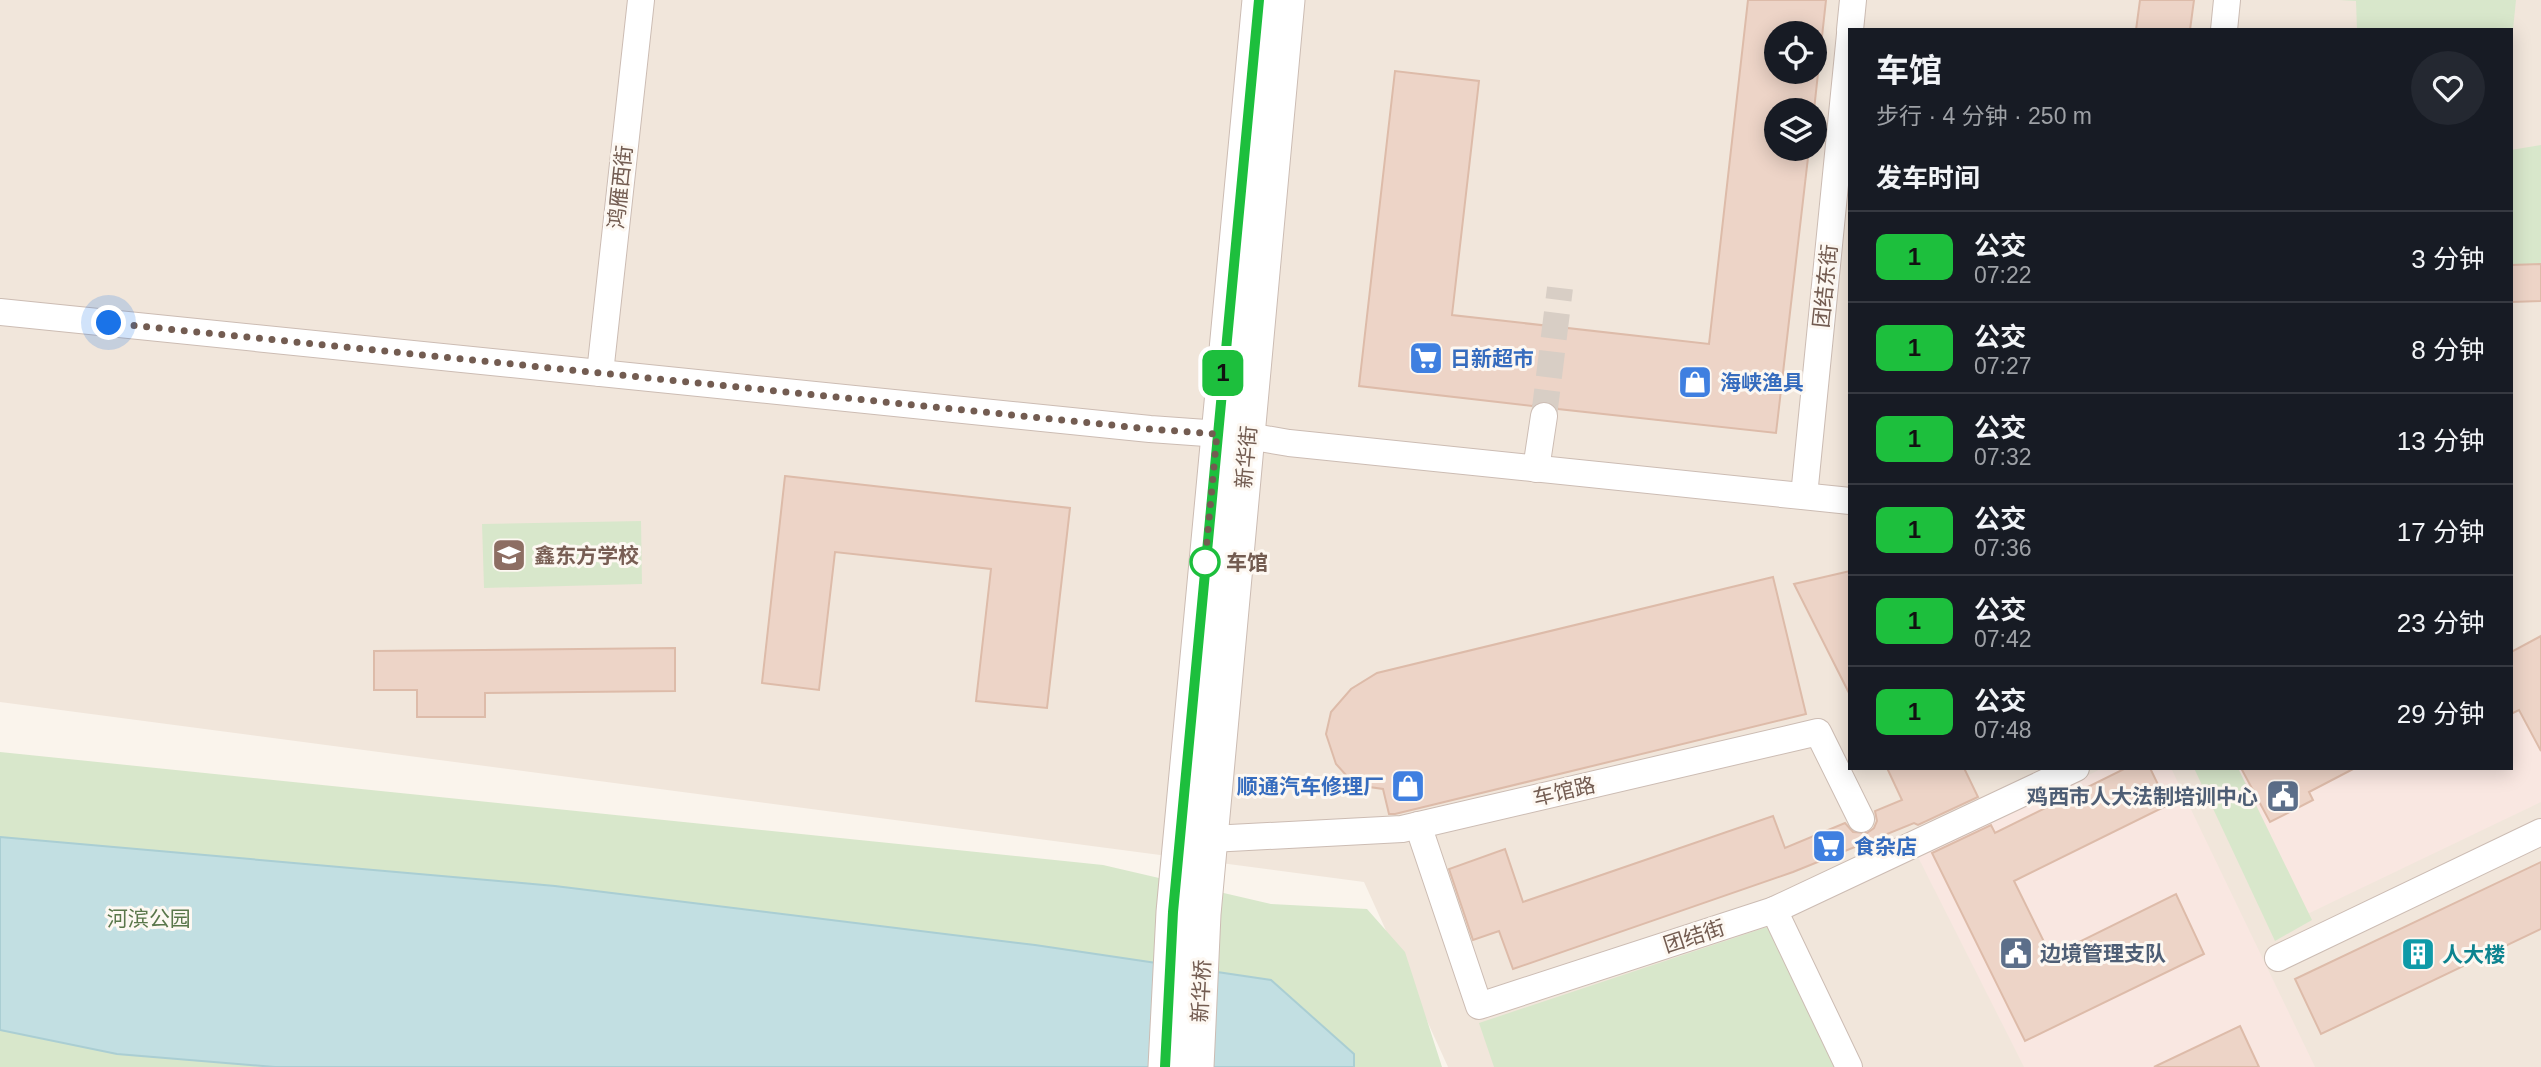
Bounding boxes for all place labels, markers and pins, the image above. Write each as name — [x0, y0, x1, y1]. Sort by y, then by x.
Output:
supermarket icon: 日新超市 — [1407, 339, 1445, 377]
place label: 日新超市 — [1450, 347, 1534, 370]
shop icon: 海峡渔具 — [1676, 363, 1714, 401]
place label: 海峡渔具 — [1720, 371, 1804, 394]
school or university icon: 鑫东方学校 — [490, 536, 528, 574]
place label: 鑫东方学校 — [534, 544, 639, 567]
marker: 车馆 — [1190, 547, 1220, 577]
place label: 车馆 — [1226, 551, 1268, 574]
shop icon: 顺通汽车修理厂 — [1389, 767, 1427, 805]
place label: 顺通汽车修理厂 — [1237, 775, 1384, 798]
public building icon: 鸡西市人大法制培训中心 — [2264, 777, 2302, 815]
place label: 鸡西市人大法制培训中心 — [2027, 785, 2258, 808]
supermarket icon: 食杂店 — [1810, 827, 1848, 865]
place label: 食杂店 — [1854, 835, 1917, 858]
public building icon: 边境管理支队 — [1997, 934, 2035, 972]
building icon: 人大楼 — [2399, 935, 2437, 973]
place label: 边境管理支队 — [2040, 942, 2166, 965]
place label: 人大楼 — [2442, 943, 2505, 966]

